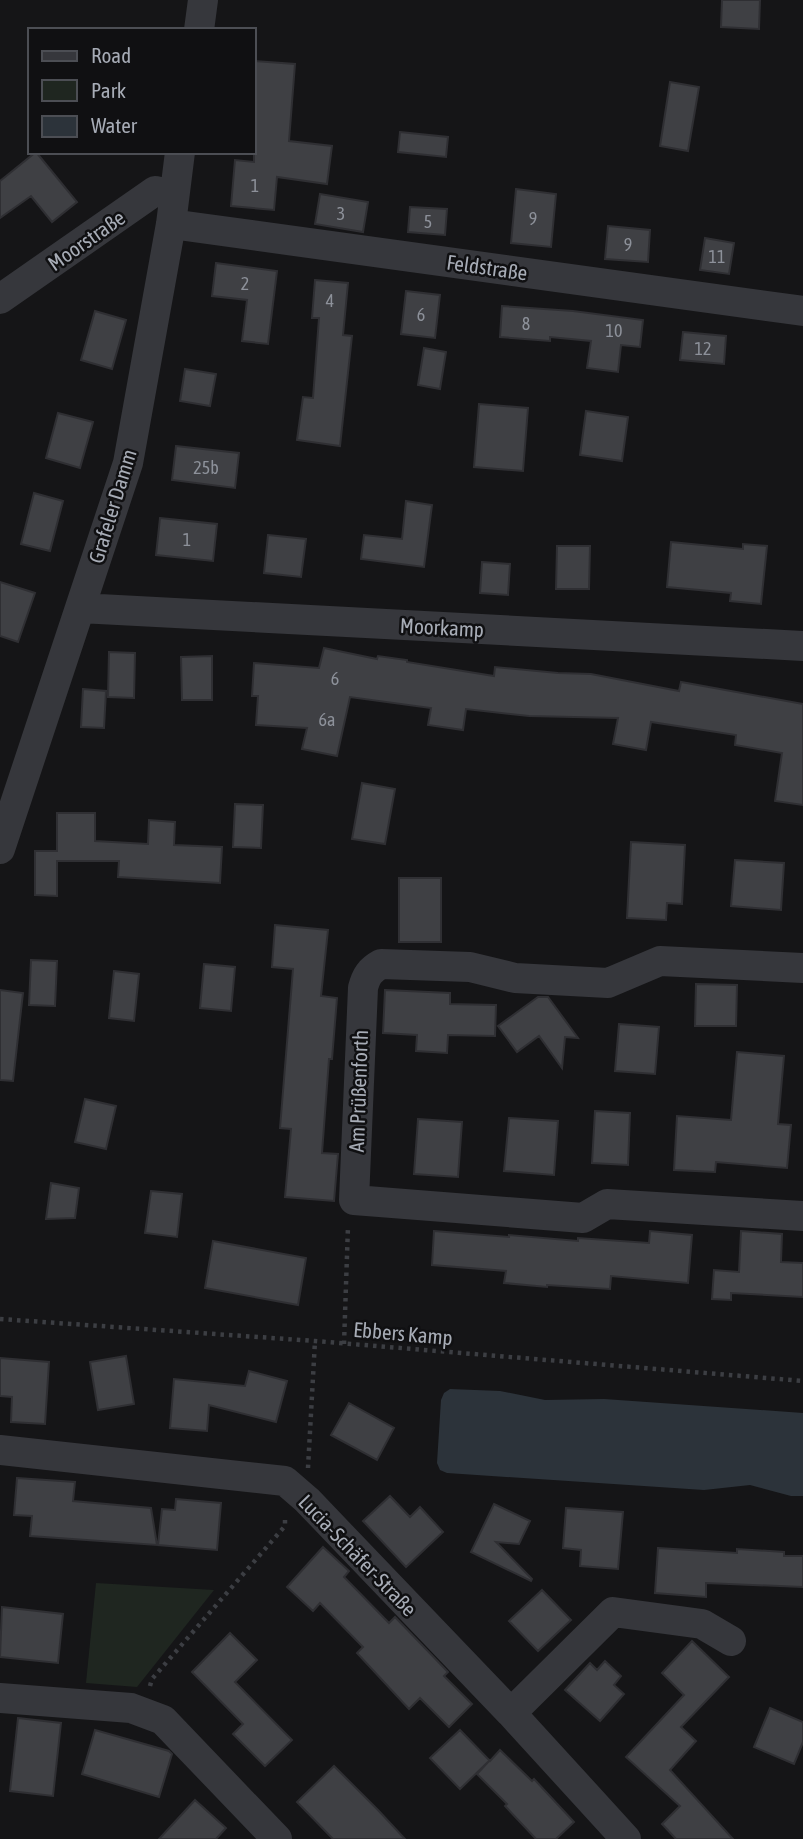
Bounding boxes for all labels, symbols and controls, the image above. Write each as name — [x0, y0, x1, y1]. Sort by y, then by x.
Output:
legend — [28, 28, 256, 154]
text: Road — [91, 43, 131, 67]
text: Park — [91, 78, 126, 102]
text: Water — [91, 113, 138, 137]
house number: 1 — [251, 175, 259, 196]
house number: 3 — [337, 203, 345, 224]
street label: Moorstraße — [43, 205, 129, 275]
house number: 9 — [529, 208, 537, 229]
house number: 5 — [424, 211, 432, 232]
house number: 9 — [624, 234, 632, 255]
house number: 11 — [709, 246, 725, 267]
street label: Feldstraße — [445, 249, 529, 285]
house number: 2 — [241, 273, 249, 294]
house number: 4 — [326, 290, 334, 311]
house number: 6 — [417, 304, 425, 325]
house number: 8 — [522, 313, 530, 334]
house number: 10 — [606, 320, 622, 341]
house number: 12 — [695, 338, 711, 359]
street label: Grafeler Damm — [83, 446, 141, 566]
house number: 25b — [193, 457, 219, 478]
house number: 1 — [183, 529, 191, 550]
street label: Moorkamp — [399, 613, 485, 641]
house number: 6 — [331, 668, 339, 689]
house number: 6a — [319, 709, 335, 730]
street label: Am Prüßenforth — [344, 1029, 372, 1153]
street label: Ebbers Kamp — [352, 1317, 454, 1349]
street label: Lucia-Schäfer-Straße — [294, 1489, 422, 1621]

